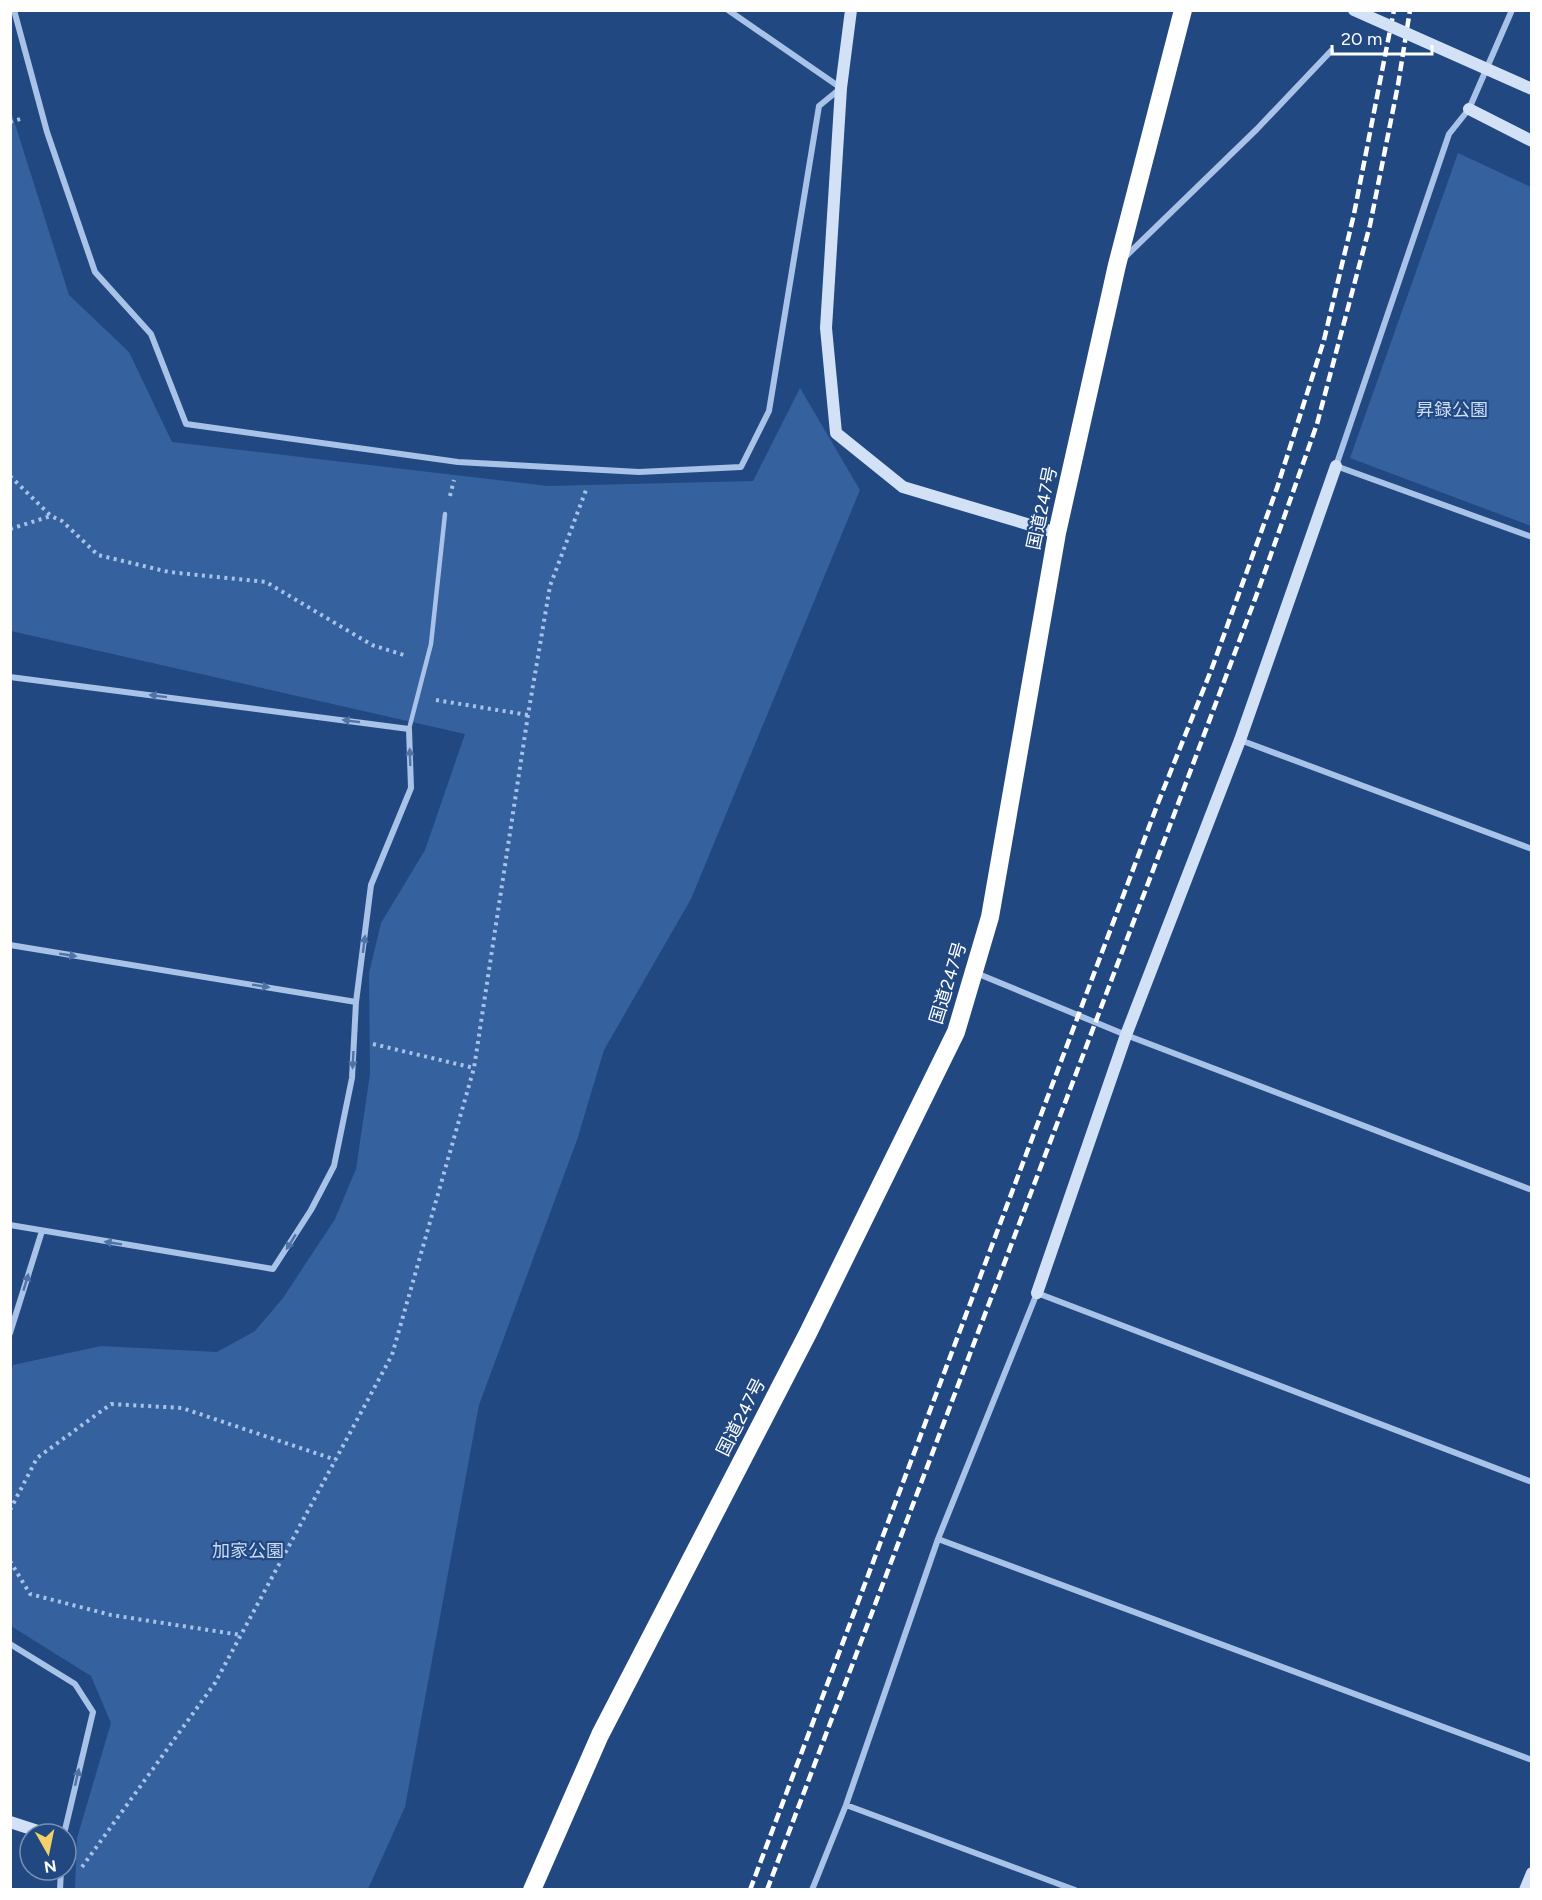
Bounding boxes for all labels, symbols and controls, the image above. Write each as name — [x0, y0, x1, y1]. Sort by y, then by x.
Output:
scale bar — [1332, 18, 1432, 56]
text: 20 m — [1341, 28, 1382, 50]
park label: 昇録公園 — [1416, 399, 1488, 421]
street label: 国道247号 — [1022, 464, 1062, 552]
one-way arrow — [148, 691, 167, 701]
one-way arrow — [341, 717, 360, 726]
one-way arrow — [405, 747, 414, 766]
one-way arrow — [359, 934, 368, 953]
street label: 国道247号 — [925, 939, 971, 1027]
one-way arrow — [59, 950, 78, 959]
one-way arrow — [251, 982, 270, 991]
one-way arrow — [348, 1051, 358, 1070]
one-way arrow — [285, 1233, 296, 1250]
one-way arrow — [103, 1238, 122, 1247]
one-way arrow — [22, 1273, 32, 1291]
street label: 国道247号 — [712, 1374, 770, 1460]
park label: 加家公園 — [212, 1540, 284, 1562]
one-way arrow — [73, 1768, 83, 1786]
north arrow — [18, 1822, 78, 1882]
text: N — [43, 1856, 58, 1877]

